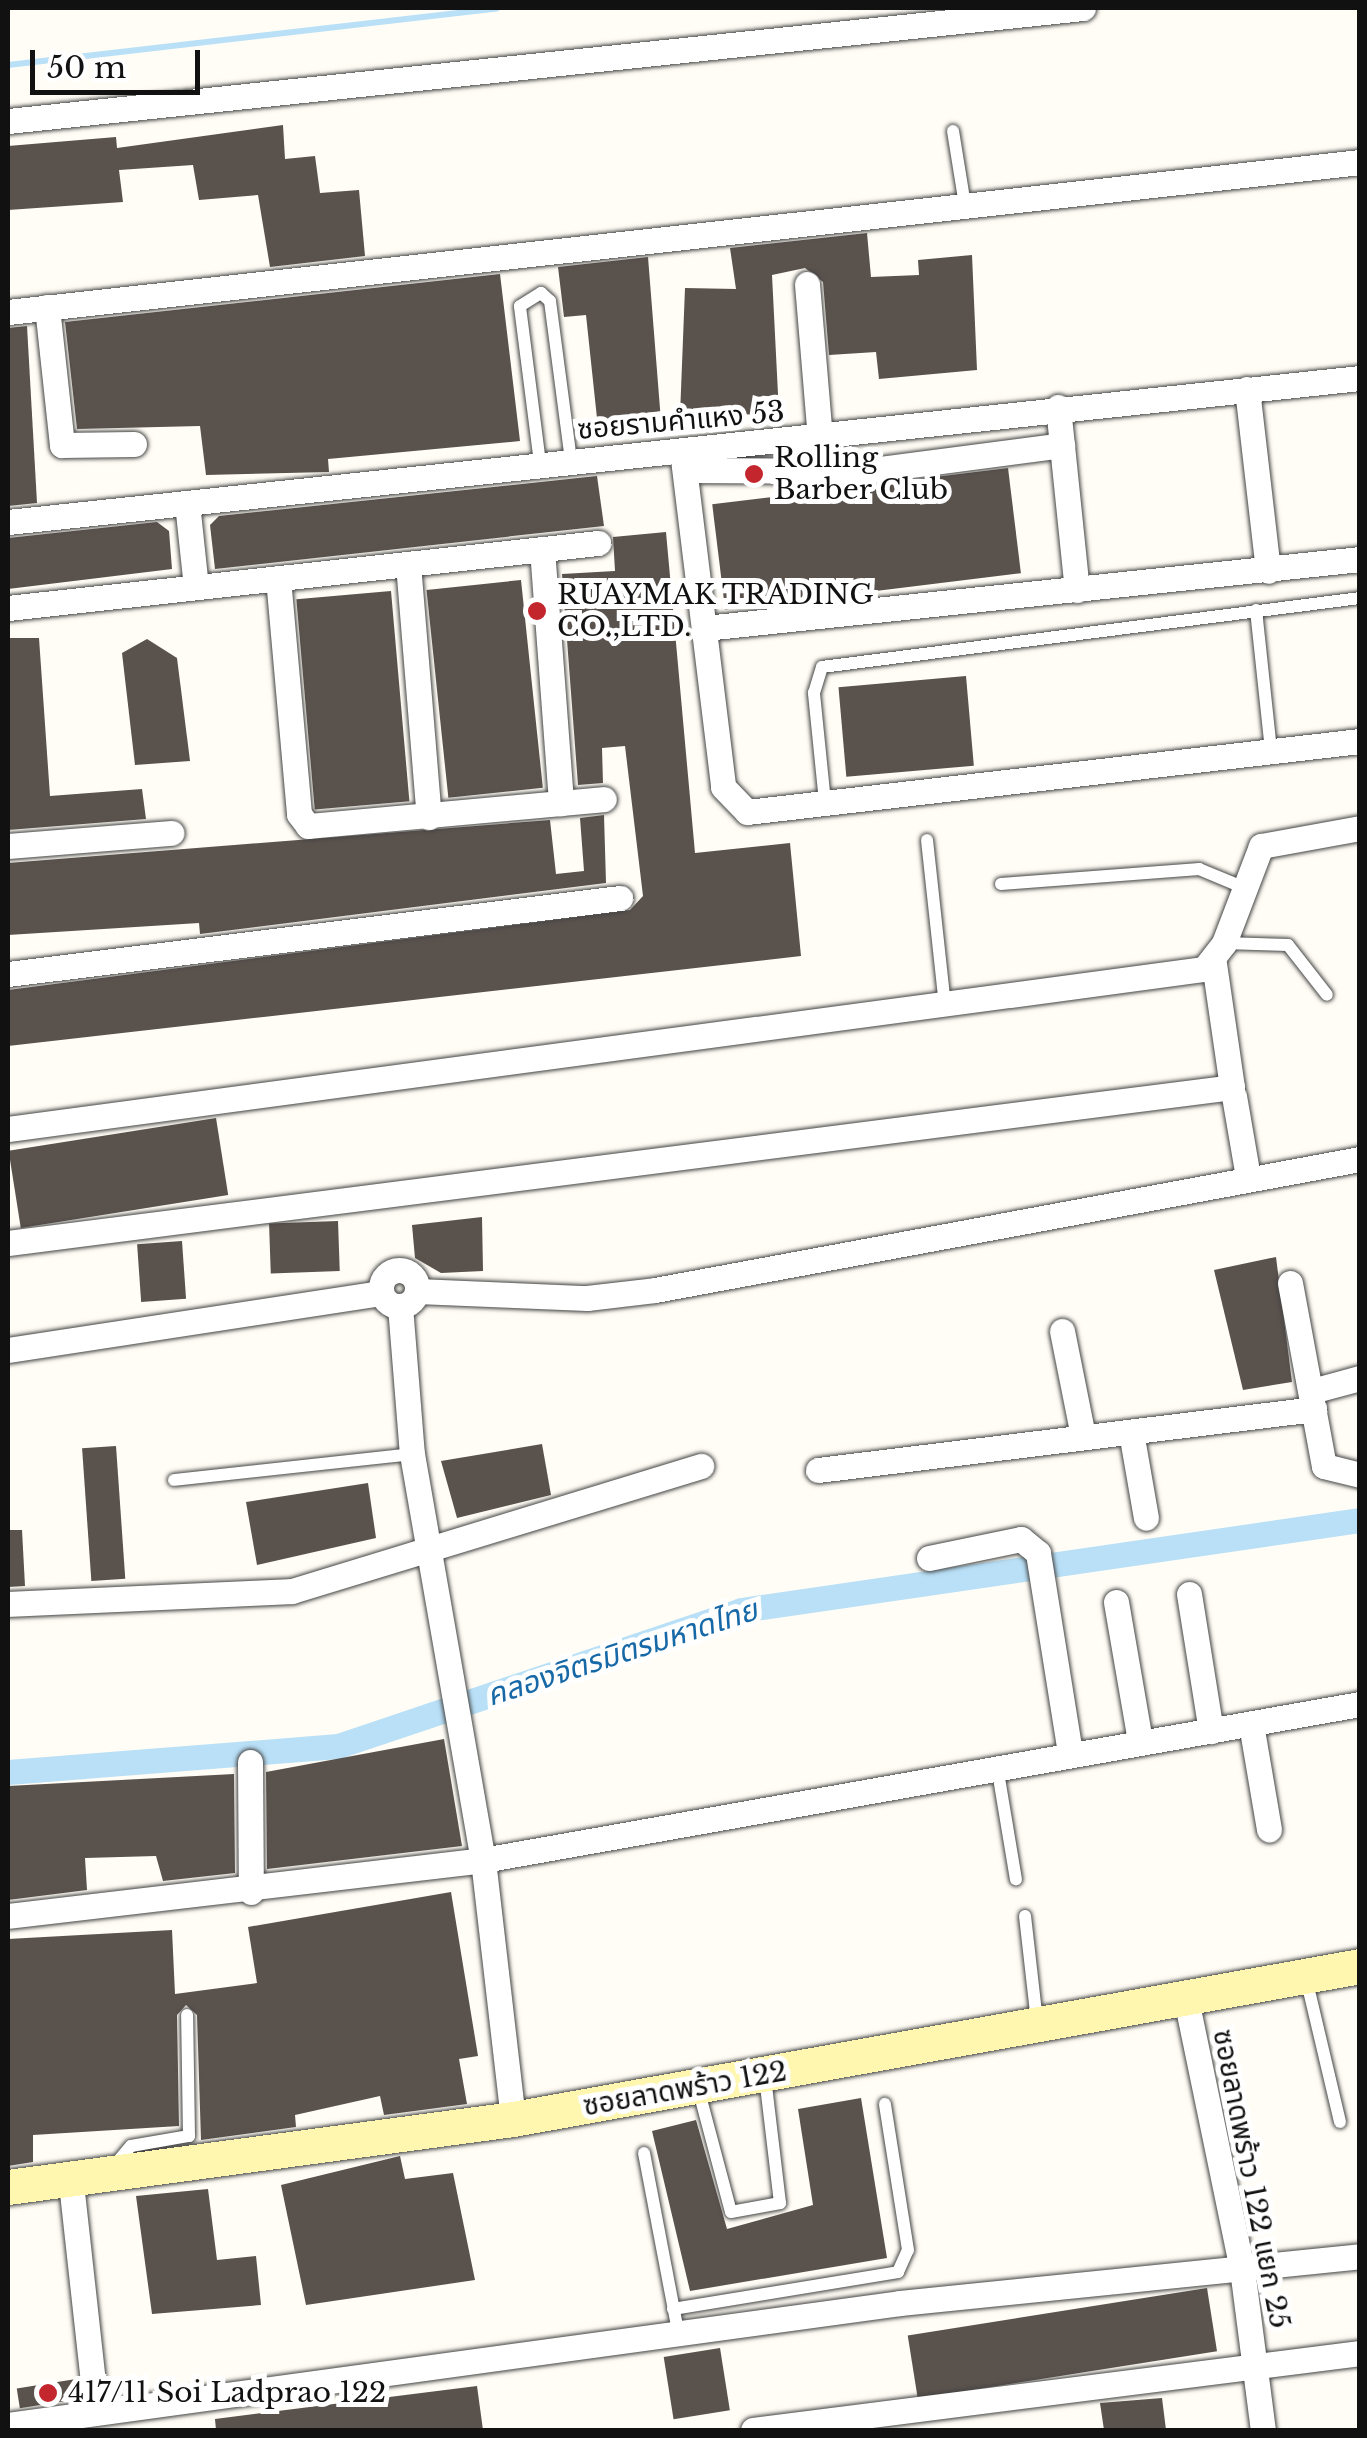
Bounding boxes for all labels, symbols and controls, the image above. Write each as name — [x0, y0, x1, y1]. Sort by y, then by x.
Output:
scale bar — [35, 30, 205, 92]
text: 50 m — [47, 49, 126, 86]
street label: ซอยรามคำแหง 53 — [576, 395, 786, 447]
place label: Rolling Barber Club — [774, 441, 949, 507]
marker: Rolling Barber Club — [743, 463, 765, 485]
place label: RUAYMAK TRADING CO.,LTD. — [557, 578, 875, 644]
marker: RUAYMAK TRADING CO.,LTD. — [526, 600, 548, 622]
water label: คลองจิตรมิตรมหาดไทย — [482, 1592, 762, 1714]
street label: ซอยลาดพร้าว 122 แยก 25 — [1206, 2027, 1296, 2331]
street label: ซอยลาดพร้าว 122 — [581, 2055, 789, 2123]
place label: 417/11 Soi Ladprao 122 — [68, 2376, 386, 2410]
marker: 417/11 Soi Ladprao 122 — [37, 2382, 59, 2404]

